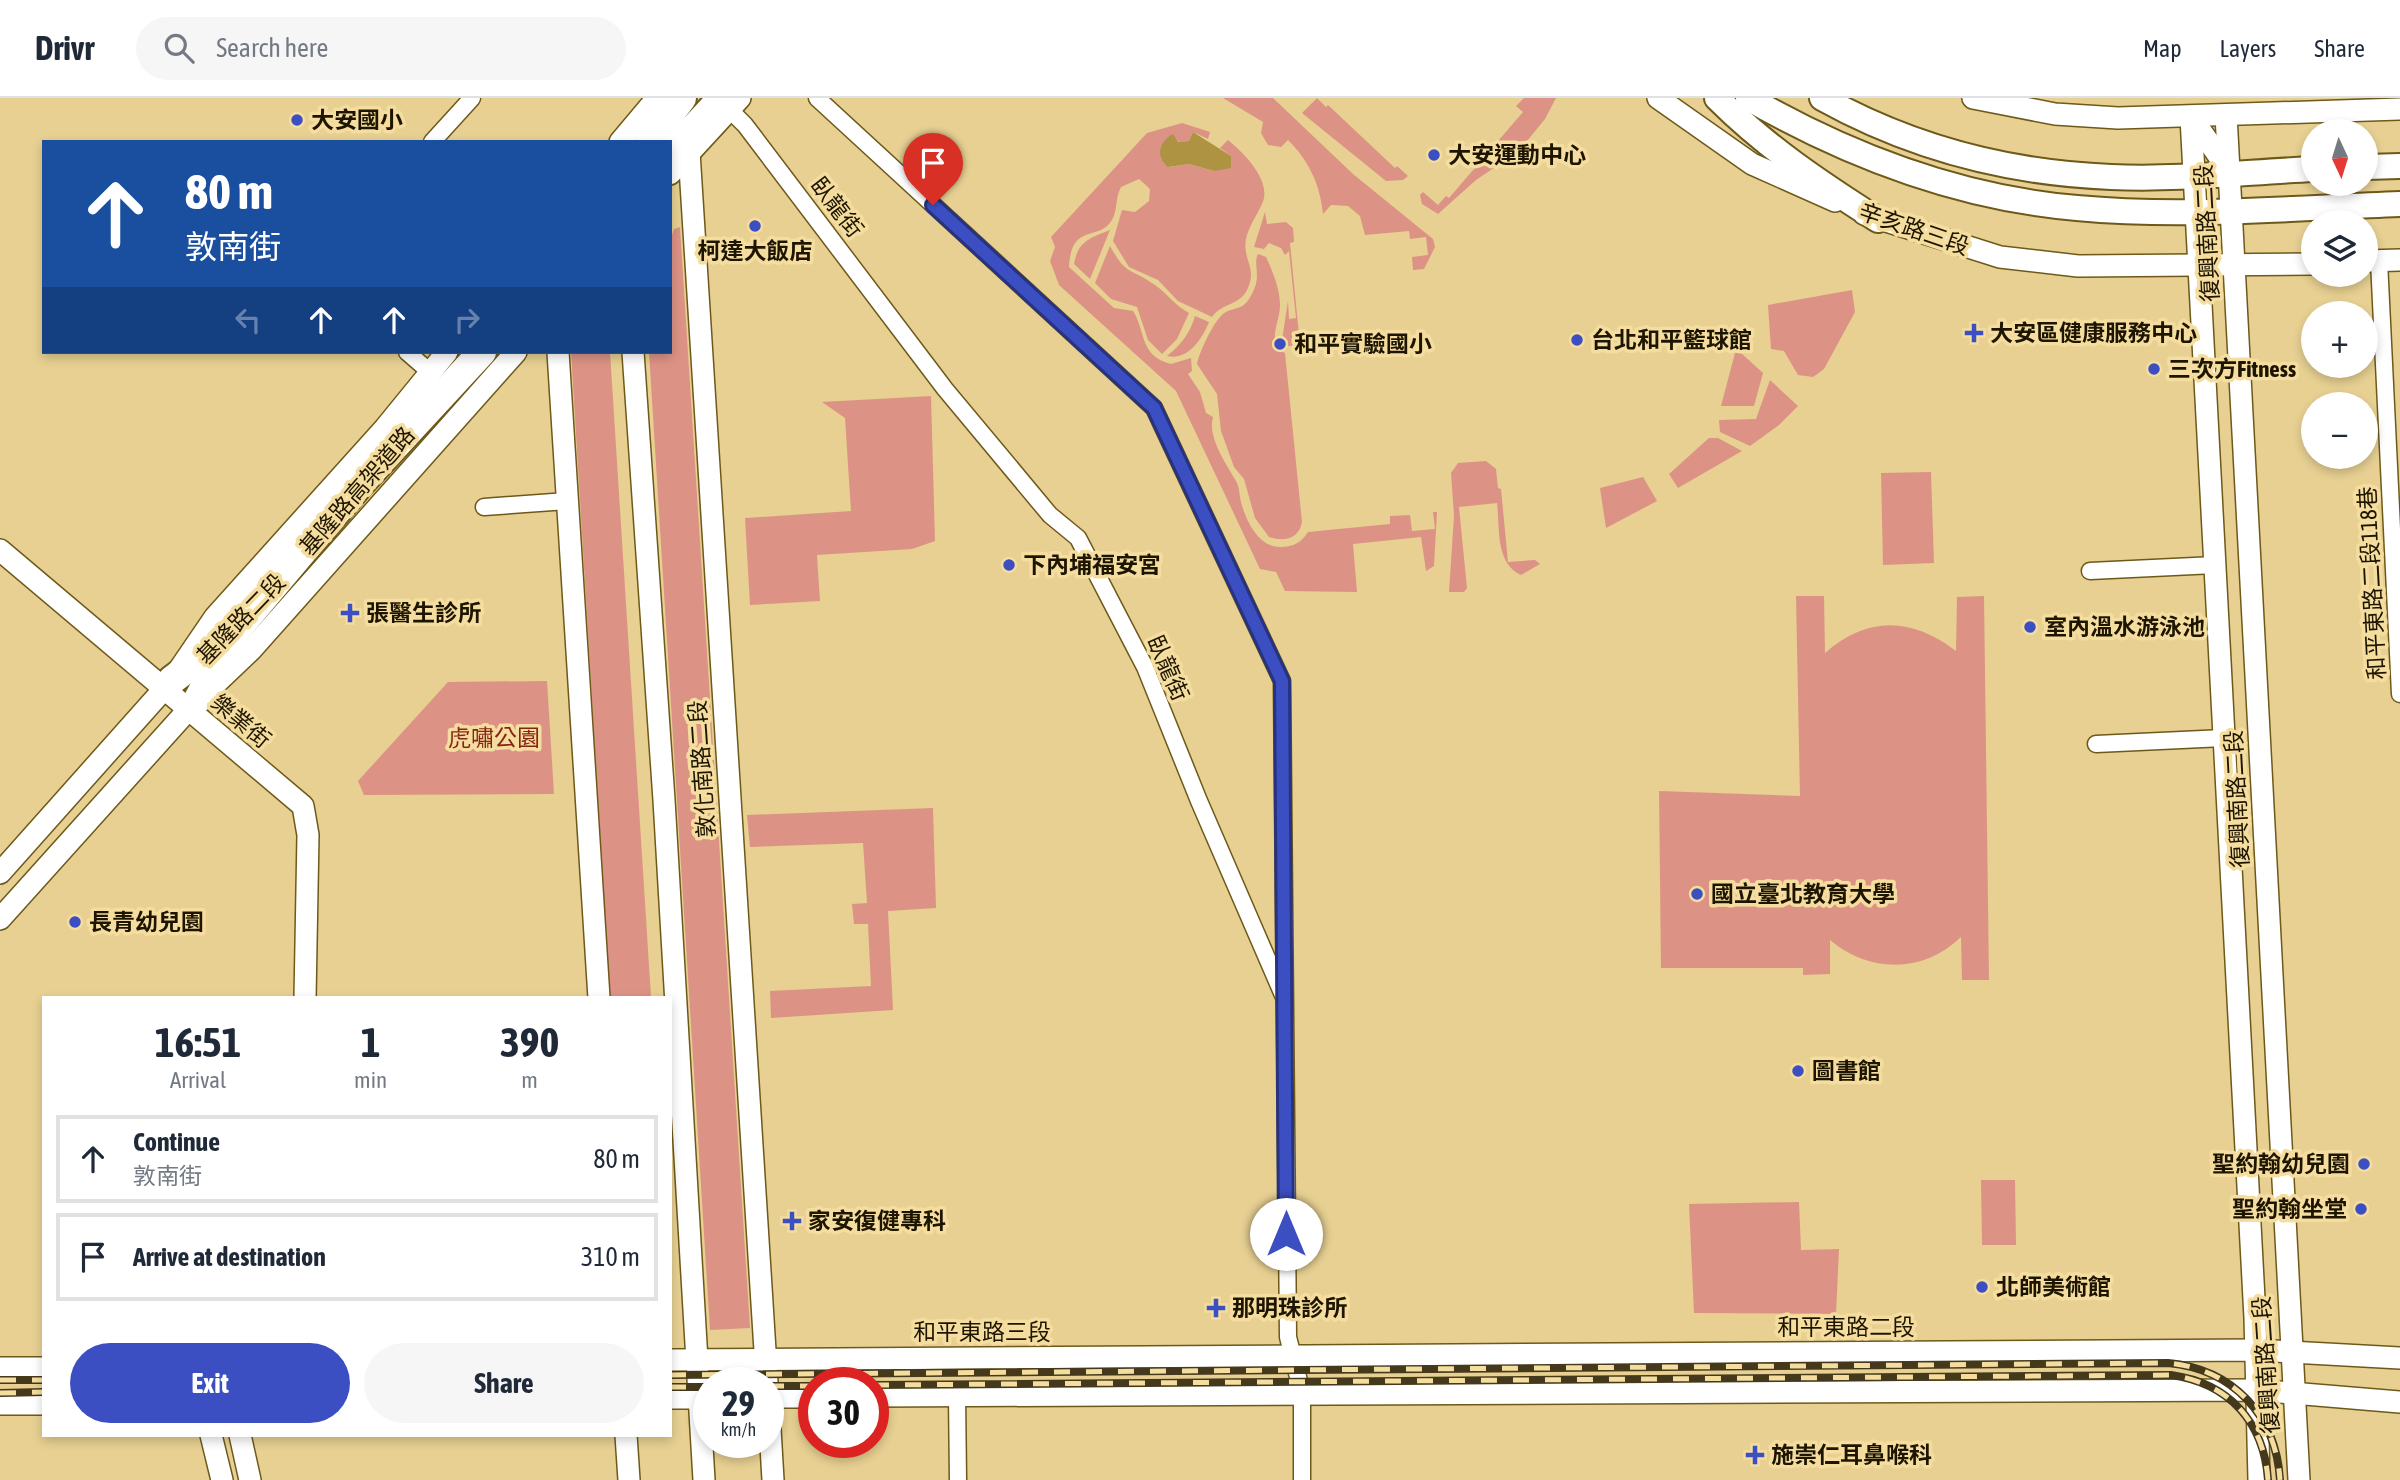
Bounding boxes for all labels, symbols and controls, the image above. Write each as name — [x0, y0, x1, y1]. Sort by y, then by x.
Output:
search box — [136, 17, 626, 80]
text: Drivr — [35, 29, 94, 67]
icon: search — [160, 29, 198, 67]
text: Search here — [216, 33, 328, 63]
text: Map — [2143, 35, 2182, 62]
text: Layers — [2220, 35, 2276, 62]
text: Share — [2314, 35, 2365, 62]
place label: 大安國小 — [311, 107, 403, 133]
marker: 大安國小 — [289, 112, 305, 128]
north arrow — [2301, 119, 2378, 196]
map controls — [2301, 119, 2378, 469]
pin — [903, 133, 963, 205]
place label: 大安運動中心 — [1448, 142, 1586, 168]
icon: arrive — [914, 144, 952, 182]
marker: 大安運動中心 — [1426, 147, 1442, 163]
text: 80 m — [185, 163, 273, 219]
street label: 復興南路二段 — [2190, 163, 2224, 303]
icon: ahead — [70, 168, 161, 259]
street label: 臥龍街 — [806, 172, 868, 242]
street label: 辛亥路三段 — [1855, 198, 1973, 260]
button: layers — [2301, 210, 2378, 287]
marker: 柯達大飯店 — [747, 218, 763, 234]
text: 敦南街 — [185, 228, 281, 265]
place label: 柯達大飯店 — [698, 238, 813, 264]
icon: left — [229, 301, 267, 339]
icon: ahead — [302, 301, 340, 339]
icon: ahead — [375, 301, 413, 339]
icon: right — [448, 301, 486, 339]
button: + — [2301, 301, 2378, 378]
place label: 大安區健康服務中心 — [1990, 320, 2197, 346]
marker: 大安區健康服務中心 — [1964, 323, 1984, 343]
place label: 台北和平籃球館 — [1591, 327, 1752, 353]
place label: 和平實驗國小 — [1294, 331, 1432, 357]
marker: 台北和平籃球館 — [1569, 332, 1585, 348]
marker: 和平實驗國小 — [1272, 336, 1288, 352]
place label: 三次方Fitness — [2168, 356, 2296, 382]
marker: 三次方Fitness — [2146, 361, 2162, 377]
button: − — [2301, 392, 2378, 469]
street label: 基隆路高架道路 — [294, 422, 420, 560]
street label: 和平東路二段118巷 — [2354, 486, 2390, 680]
place label: 下內埔福安宮 — [1023, 552, 1161, 578]
marker: 下內埔福安宮 — [1001, 557, 1017, 573]
street label: 基隆路二段 — [192, 569, 290, 669]
place label: 張醫生診所 — [366, 600, 481, 626]
marker: 張醫生診所 — [340, 603, 360, 623]
place label: 室內溫水游泳池 — [2044, 614, 2205, 640]
marker: 室內溫水游泳池 — [2022, 619, 2038, 635]
street label: 臥龍街 — [1142, 631, 1194, 705]
street label: 樂業街 — [206, 689, 276, 753]
street label: 敦化南路二段 — [684, 699, 720, 839]
park label: 虎嘯公園 — [448, 725, 540, 751]
street label: 復興南路二段 — [2220, 729, 2254, 869]
place label: 國立臺北教育大學 — [1711, 881, 1895, 907]
marker: 國立臺北教育大學 — [1689, 886, 1705, 902]
place label: 長青幼兒園 — [89, 909, 204, 935]
marker: 長青幼兒園 — [67, 914, 83, 930]
text: 16:51 — [155, 1018, 241, 1066]
text: 1 — [361, 1018, 380, 1066]
text: 390 — [500, 1018, 559, 1066]
place label: 圖書館 — [1812, 1058, 1881, 1084]
marker: 圖書館 — [1790, 1063, 1806, 1079]
text: Arrival — [170, 1067, 226, 1093]
text: min — [354, 1067, 387, 1093]
text: m — [521, 1067, 538, 1093]
text: Continue — [133, 1127, 220, 1157]
icon: ahead — [74, 1140, 112, 1178]
text: 80 m — [593, 1144, 640, 1174]
place label: 聖約翰幼兒園 — [2212, 1151, 2350, 1177]
marker: 聖約翰幼兒園 — [2356, 1156, 2372, 1172]
text: 敦南街 — [133, 1163, 202, 1189]
place label: 聖約翰坐堂 — [2232, 1196, 2347, 1222]
position arrow — [1249, 1197, 1323, 1271]
marker: 聖約翰坐堂 — [2353, 1201, 2369, 1217]
place label: 家安復健專科 — [808, 1208, 946, 1234]
marker: 家安復健專科 — [782, 1211, 802, 1231]
icon: arrive — [74, 1238, 112, 1276]
text: Arrive at destination — [133, 1242, 326, 1272]
text: 310 m — [581, 1242, 640, 1272]
place label: 北師美術館 — [1996, 1274, 2111, 1300]
marker: 北師美術館 — [1974, 1279, 1990, 1295]
place label: 那明珠診所 — [1232, 1295, 1347, 1321]
street label: 復興南路二段 — [2248, 1295, 2284, 1435]
marker: 那明珠診所 — [1206, 1298, 1226, 1318]
street label: 和平東路二段 — [1777, 1314, 1915, 1340]
street label: 和平東路三段 — [913, 1319, 1051, 1345]
button: Exit — [70, 1343, 350, 1423]
button: Share — [364, 1343, 644, 1423]
speed limit sign: 30 — [798, 1367, 889, 1458]
text: 29 — [722, 1383, 755, 1423]
text: km/h — [721, 1419, 756, 1440]
place label: 施崇仁耳鼻喉科 — [1771, 1442, 1932, 1468]
marker: 施崇仁耳鼻喉科 — [1745, 1445, 1765, 1465]

